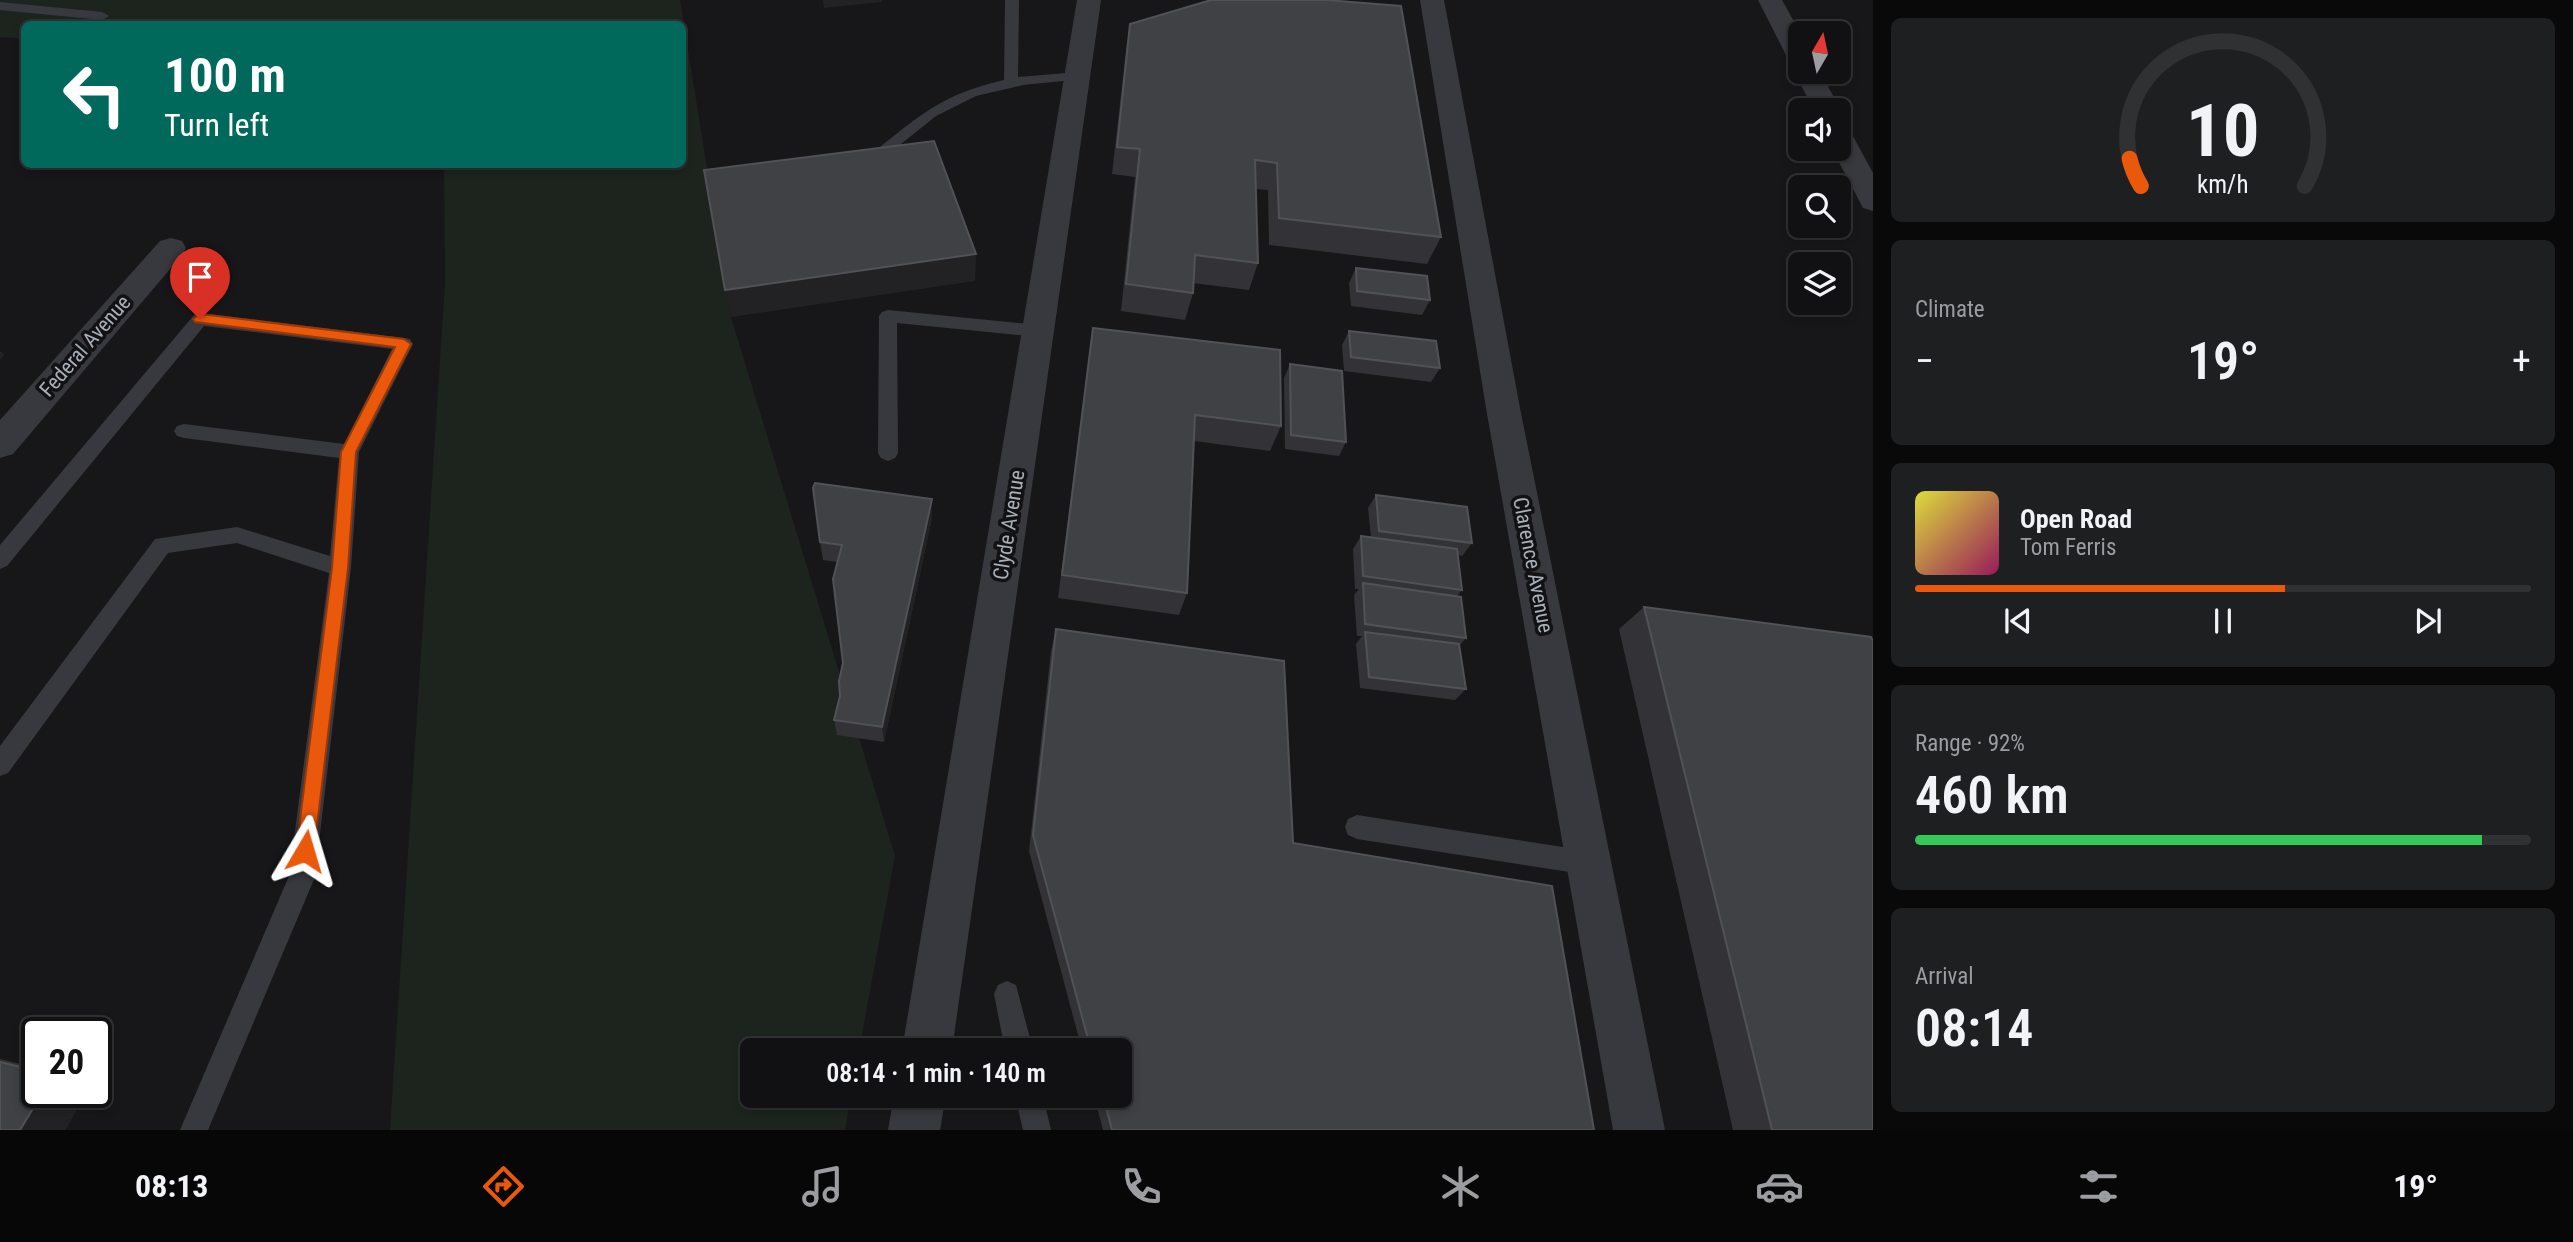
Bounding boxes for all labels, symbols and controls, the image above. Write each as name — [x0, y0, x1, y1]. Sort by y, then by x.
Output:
north arrow — [1788, 21, 1852, 84]
map controls — [1788, 21, 1851, 315]
text: 100 m — [164, 47, 286, 104]
icon: left — [49, 49, 140, 140]
text: 10 — [2186, 89, 2260, 175]
button: sound — [1788, 98, 1851, 161]
text: Turn left — [164, 106, 269, 144]
text: km/h — [2197, 170, 2249, 199]
button: search — [1788, 175, 1851, 238]
pin — [170, 247, 230, 319]
button: layers — [1788, 252, 1851, 315]
icon: arrive — [181, 258, 219, 296]
street label: Federal Avenue — [35, 290, 136, 401]
text: Climate — [1915, 296, 1985, 323]
text: 19° — [2187, 331, 2259, 392]
text: − — [1915, 339, 1934, 383]
text: + — [2512, 339, 2531, 383]
street label: Clyde Avenue — [988, 468, 1030, 582]
street label: Clarence Avenue — [1508, 495, 1558, 635]
text: Open Road — [2020, 504, 2132, 534]
text: Tom Ferris — [2020, 534, 2116, 561]
icon: previous — [1999, 602, 2037, 640]
icon: pause — [2204, 602, 2242, 640]
icon: next — [2409, 602, 2447, 640]
text: Range · 92% — [1915, 730, 2025, 757]
text: 460 km — [1915, 765, 2069, 826]
position arrow — [268, 814, 342, 888]
text: Arrival — [1915, 963, 1974, 990]
text: 08:14 — [1915, 998, 2033, 1059]
speed limit sign: 20 — [21, 1017, 112, 1108]
text: 08:14 · 1 min · 140 m — [826, 1058, 1046, 1088]
icon: directions — [479, 1162, 528, 1211]
icon: music — [798, 1162, 847, 1211]
icon: phone — [1117, 1162, 1166, 1211]
icon: climate — [1436, 1162, 1485, 1211]
icon: car — [1755, 1162, 1804, 1211]
icon: filters — [2074, 1162, 2123, 1211]
text: 08:13 — [135, 1167, 208, 1205]
text: 19° — [2393, 1167, 2438, 1205]

